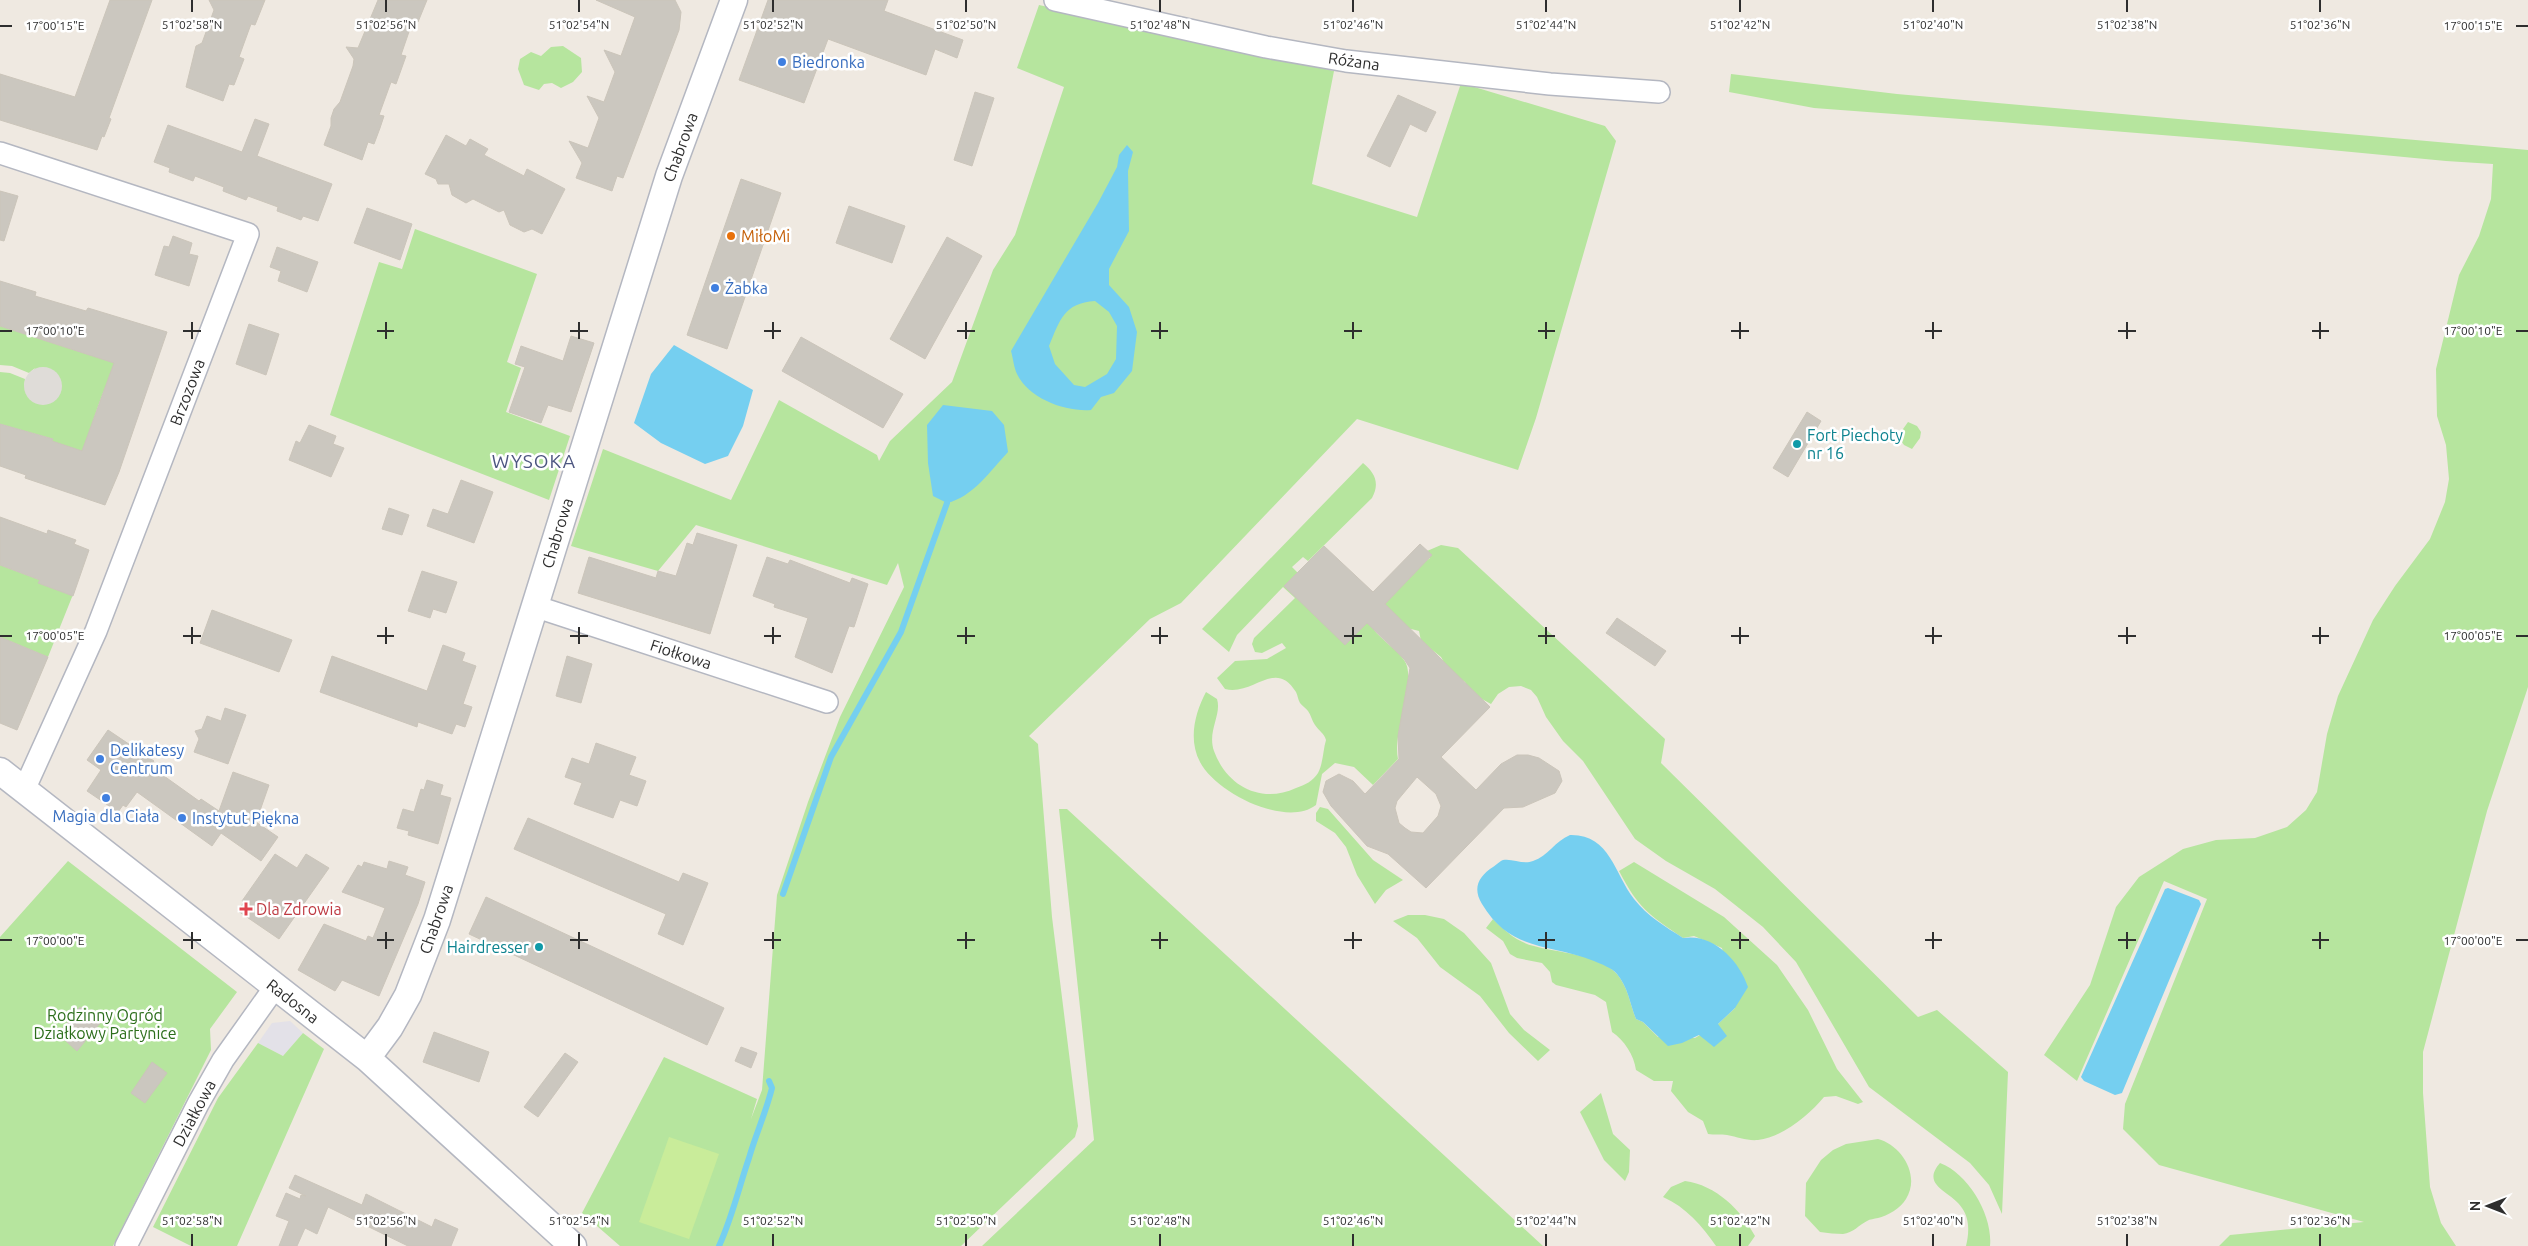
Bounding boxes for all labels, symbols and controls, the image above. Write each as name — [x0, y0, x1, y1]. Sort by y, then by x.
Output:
text: 51°02'58"N — [162, 18, 222, 31]
text: 51°02'56"N — [356, 18, 416, 31]
text: 51°02'54"N — [549, 18, 609, 31]
text: 51°02'52"N — [743, 18, 803, 31]
text: 51°02'50"N — [936, 18, 996, 31]
text: 51°02'48"N — [1130, 18, 1190, 31]
text: 51°02'46"N — [1323, 18, 1383, 31]
text: 51°02'44"N — [1516, 18, 1576, 31]
text: 51°02'42"N — [1710, 18, 1770, 31]
text: 51°02'40"N — [1903, 18, 1963, 31]
text: 51°02'38"N — [2097, 18, 2157, 31]
text: 51°02'36"N — [2290, 18, 2350, 31]
text: 17°00'15"E — [26, 19, 85, 32]
text: 17°00'15"E — [2444, 19, 2503, 32]
street label: Różana — [1327, 48, 1381, 74]
place label: Biedronka — [792, 53, 865, 71]
marker: Biedronka — [776, 56, 788, 68]
street label: Chabrowa — [659, 110, 701, 184]
place label: MiłoMi — [741, 227, 790, 245]
marker: MiłoMi — [725, 230, 737, 242]
place label: Żabka — [725, 279, 768, 297]
marker: Żabka — [709, 282, 721, 294]
text: 17°00'10"E — [26, 324, 85, 337]
text: 17°00'10"E — [2444, 324, 2503, 337]
street label: Brzozowa — [166, 356, 208, 428]
place label: Fort Piechoty nr 16 — [1807, 426, 1903, 462]
marker: Fort Piechoty nr 16 — [1791, 438, 1803, 450]
district label: WYSOKA — [492, 450, 576, 472]
street label: Chabrowa — [538, 496, 576, 570]
text: 17°00'05"E — [26, 629, 85, 642]
text: 17°00'05"E — [2444, 629, 2503, 642]
street label: Fiołkowa — [648, 636, 714, 672]
place label: Delikatesy Centrum — [110, 741, 185, 777]
marker: Delikatesy Centrum — [94, 753, 106, 765]
marker: Magia dla Ciała — [100, 792, 112, 804]
place label: Magia dla Ciała — [52, 807, 160, 825]
place label: Instytut Piękna — [192, 809, 299, 827]
marker: Instytut Piękna — [176, 812, 188, 824]
street label: Chabrowa — [416, 882, 456, 956]
place label: Dla Zdrowia — [256, 900, 342, 918]
marker: Dla Zdrowia — [240, 903, 252, 915]
text: 17°00'00"E — [26, 934, 85, 947]
text: 17°00'00"E — [2444, 934, 2503, 947]
place label: Hairdresser — [447, 938, 529, 956]
marker: Hairdresser — [533, 941, 545, 953]
street label: Radosna — [263, 975, 323, 1027]
park label: Rodzinny Ogród Działkowy Partynice — [33, 1006, 177, 1042]
street label: Działkowa — [169, 1077, 219, 1149]
north arrow — [2463, 1181, 2513, 1231]
text: N — [2467, 1201, 2483, 1211]
text: 51°02'58"N — [162, 1214, 222, 1227]
text: 51°02'56"N — [356, 1214, 416, 1227]
text: 51°02'54"N — [549, 1214, 609, 1227]
text: 51°02'52"N — [743, 1214, 803, 1227]
text: 51°02'50"N — [936, 1214, 996, 1227]
text: 51°02'48"N — [1130, 1214, 1190, 1227]
text: 51°02'46"N — [1323, 1214, 1383, 1227]
text: 51°02'44"N — [1516, 1214, 1576, 1227]
text: 51°02'42"N — [1710, 1214, 1770, 1227]
text: 51°02'40"N — [1903, 1214, 1963, 1227]
text: 51°02'38"N — [2097, 1214, 2157, 1227]
text: 51°02'36"N — [2290, 1214, 2350, 1227]

